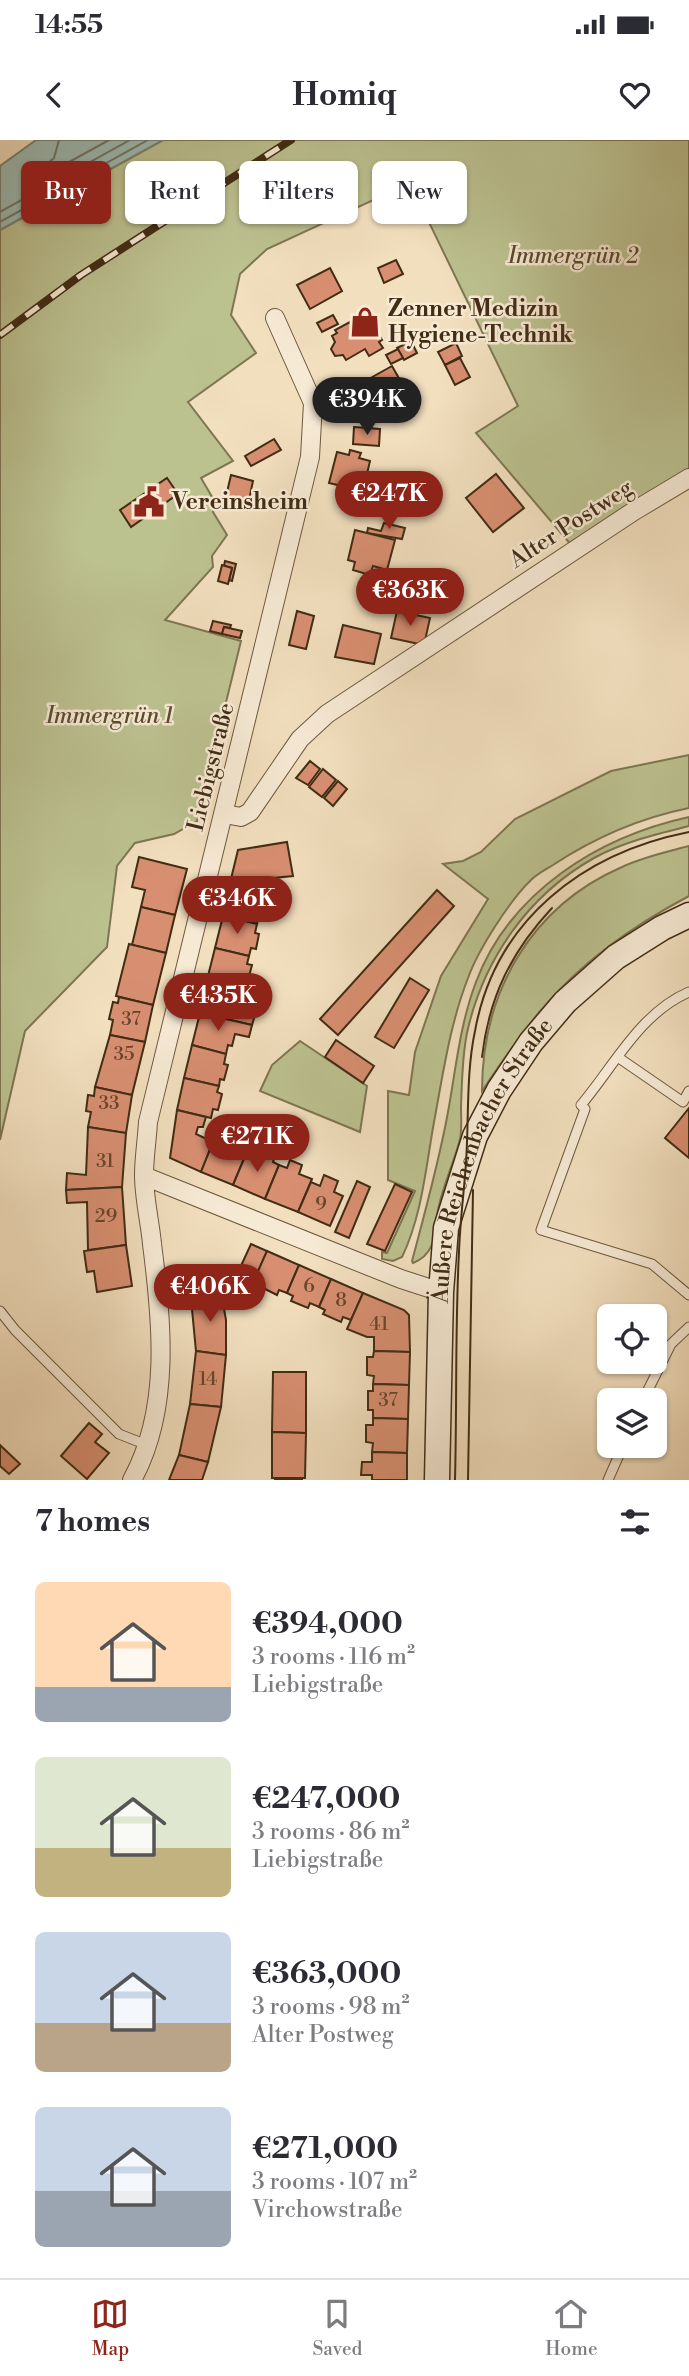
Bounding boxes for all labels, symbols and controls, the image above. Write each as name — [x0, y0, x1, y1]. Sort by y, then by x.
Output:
text: 14:55 — [35, 9, 103, 41]
text: Homiq — [292, 75, 397, 115]
icon: back — [35, 76, 73, 114]
icon: heart — [616, 76, 654, 114]
chip: Buy — [21, 161, 111, 224]
chip: Rent — [125, 161, 225, 224]
chip: Filters — [239, 161, 358, 224]
chip: New — [372, 161, 467, 224]
park label: Immergrün 2 — [507, 242, 639, 270]
place label: Zenner Medizin Hygiene-Technik — [388, 295, 574, 349]
shop icon: Zenner Medizin Hygiene-Technik — [348, 305, 382, 339]
pin: €394K — [318, 378, 416, 437]
text: €394K — [328, 386, 406, 414]
pin: €247K — [340, 472, 438, 531]
street label: Alter Postweg — [503, 474, 638, 575]
text: €247K — [351, 480, 427, 508]
public building icon: Vereinsheim — [132, 485, 166, 519]
place label: Vereinsheim — [171, 488, 308, 516]
pin: €363K — [361, 568, 459, 628]
text: €363K — [372, 577, 448, 605]
street label: Liebigstraße — [182, 700, 240, 834]
park label: Immergrün 1 — [45, 702, 173, 730]
pin: €346K — [188, 876, 286, 936]
text: €346K — [198, 885, 276, 913]
pin: €435K — [169, 974, 267, 1033]
text: €435K — [179, 982, 257, 1010]
house number: 37 — [121, 1007, 141, 1031]
street label: Äußere Reichenbacher Straße — [425, 1012, 559, 1305]
house number: 35 — [114, 1042, 134, 1066]
house number: 33 — [99, 1091, 119, 1115]
pin: €271K — [208, 1114, 306, 1174]
text: €271K — [220, 1123, 294, 1151]
house number: 31 — [96, 1149, 114, 1173]
house number: 9 — [315, 1192, 327, 1216]
house number: 29 — [95, 1204, 117, 1228]
pin: €406K — [161, 1264, 259, 1324]
text: €406K — [170, 1273, 250, 1301]
house number: 6 — [303, 1274, 315, 1298]
house number: 8 — [335, 1288, 347, 1312]
map controls — [597, 1304, 667, 1458]
button: locate — [597, 1304, 667, 1374]
house number: 41 — [369, 1312, 389, 1336]
house number: 14 — [199, 1367, 217, 1391]
house number: 37 — [378, 1388, 398, 1412]
button: layers — [597, 1388, 667, 1458]
text: 7 homes — [35, 1503, 150, 1541]
icon: filters — [616, 1503, 654, 1541]
text: €394,000 — [252, 1605, 403, 1643]
icon: home — [91, 1610, 175, 1694]
text: 3 rooms · 116 m² — [252, 1643, 415, 1671]
text: Liebigstraße — [252, 1671, 383, 1699]
text: €247,000 — [252, 1780, 400, 1818]
icon: home — [91, 1785, 175, 1869]
text: 3 rooms · 86 m² — [252, 1818, 409, 1846]
text: Liebigstraße — [252, 1846, 383, 1874]
text: €363,000 — [252, 1955, 401, 1993]
icon: home — [91, 1960, 175, 2044]
text: 3 rooms · 98 m² — [252, 1993, 409, 2021]
text: Alter Postweg — [252, 2021, 394, 2049]
text: €271,000 — [252, 2130, 398, 2168]
icon: home — [91, 2135, 175, 2219]
text: 3 rooms · 107 m² — [252, 2168, 417, 2196]
text: Virchowstraße — [252, 2196, 403, 2224]
tab: Map — [91, 2295, 129, 2361]
tab: Saved — [312, 2295, 362, 2361]
tab: Home — [545, 2295, 597, 2361]

